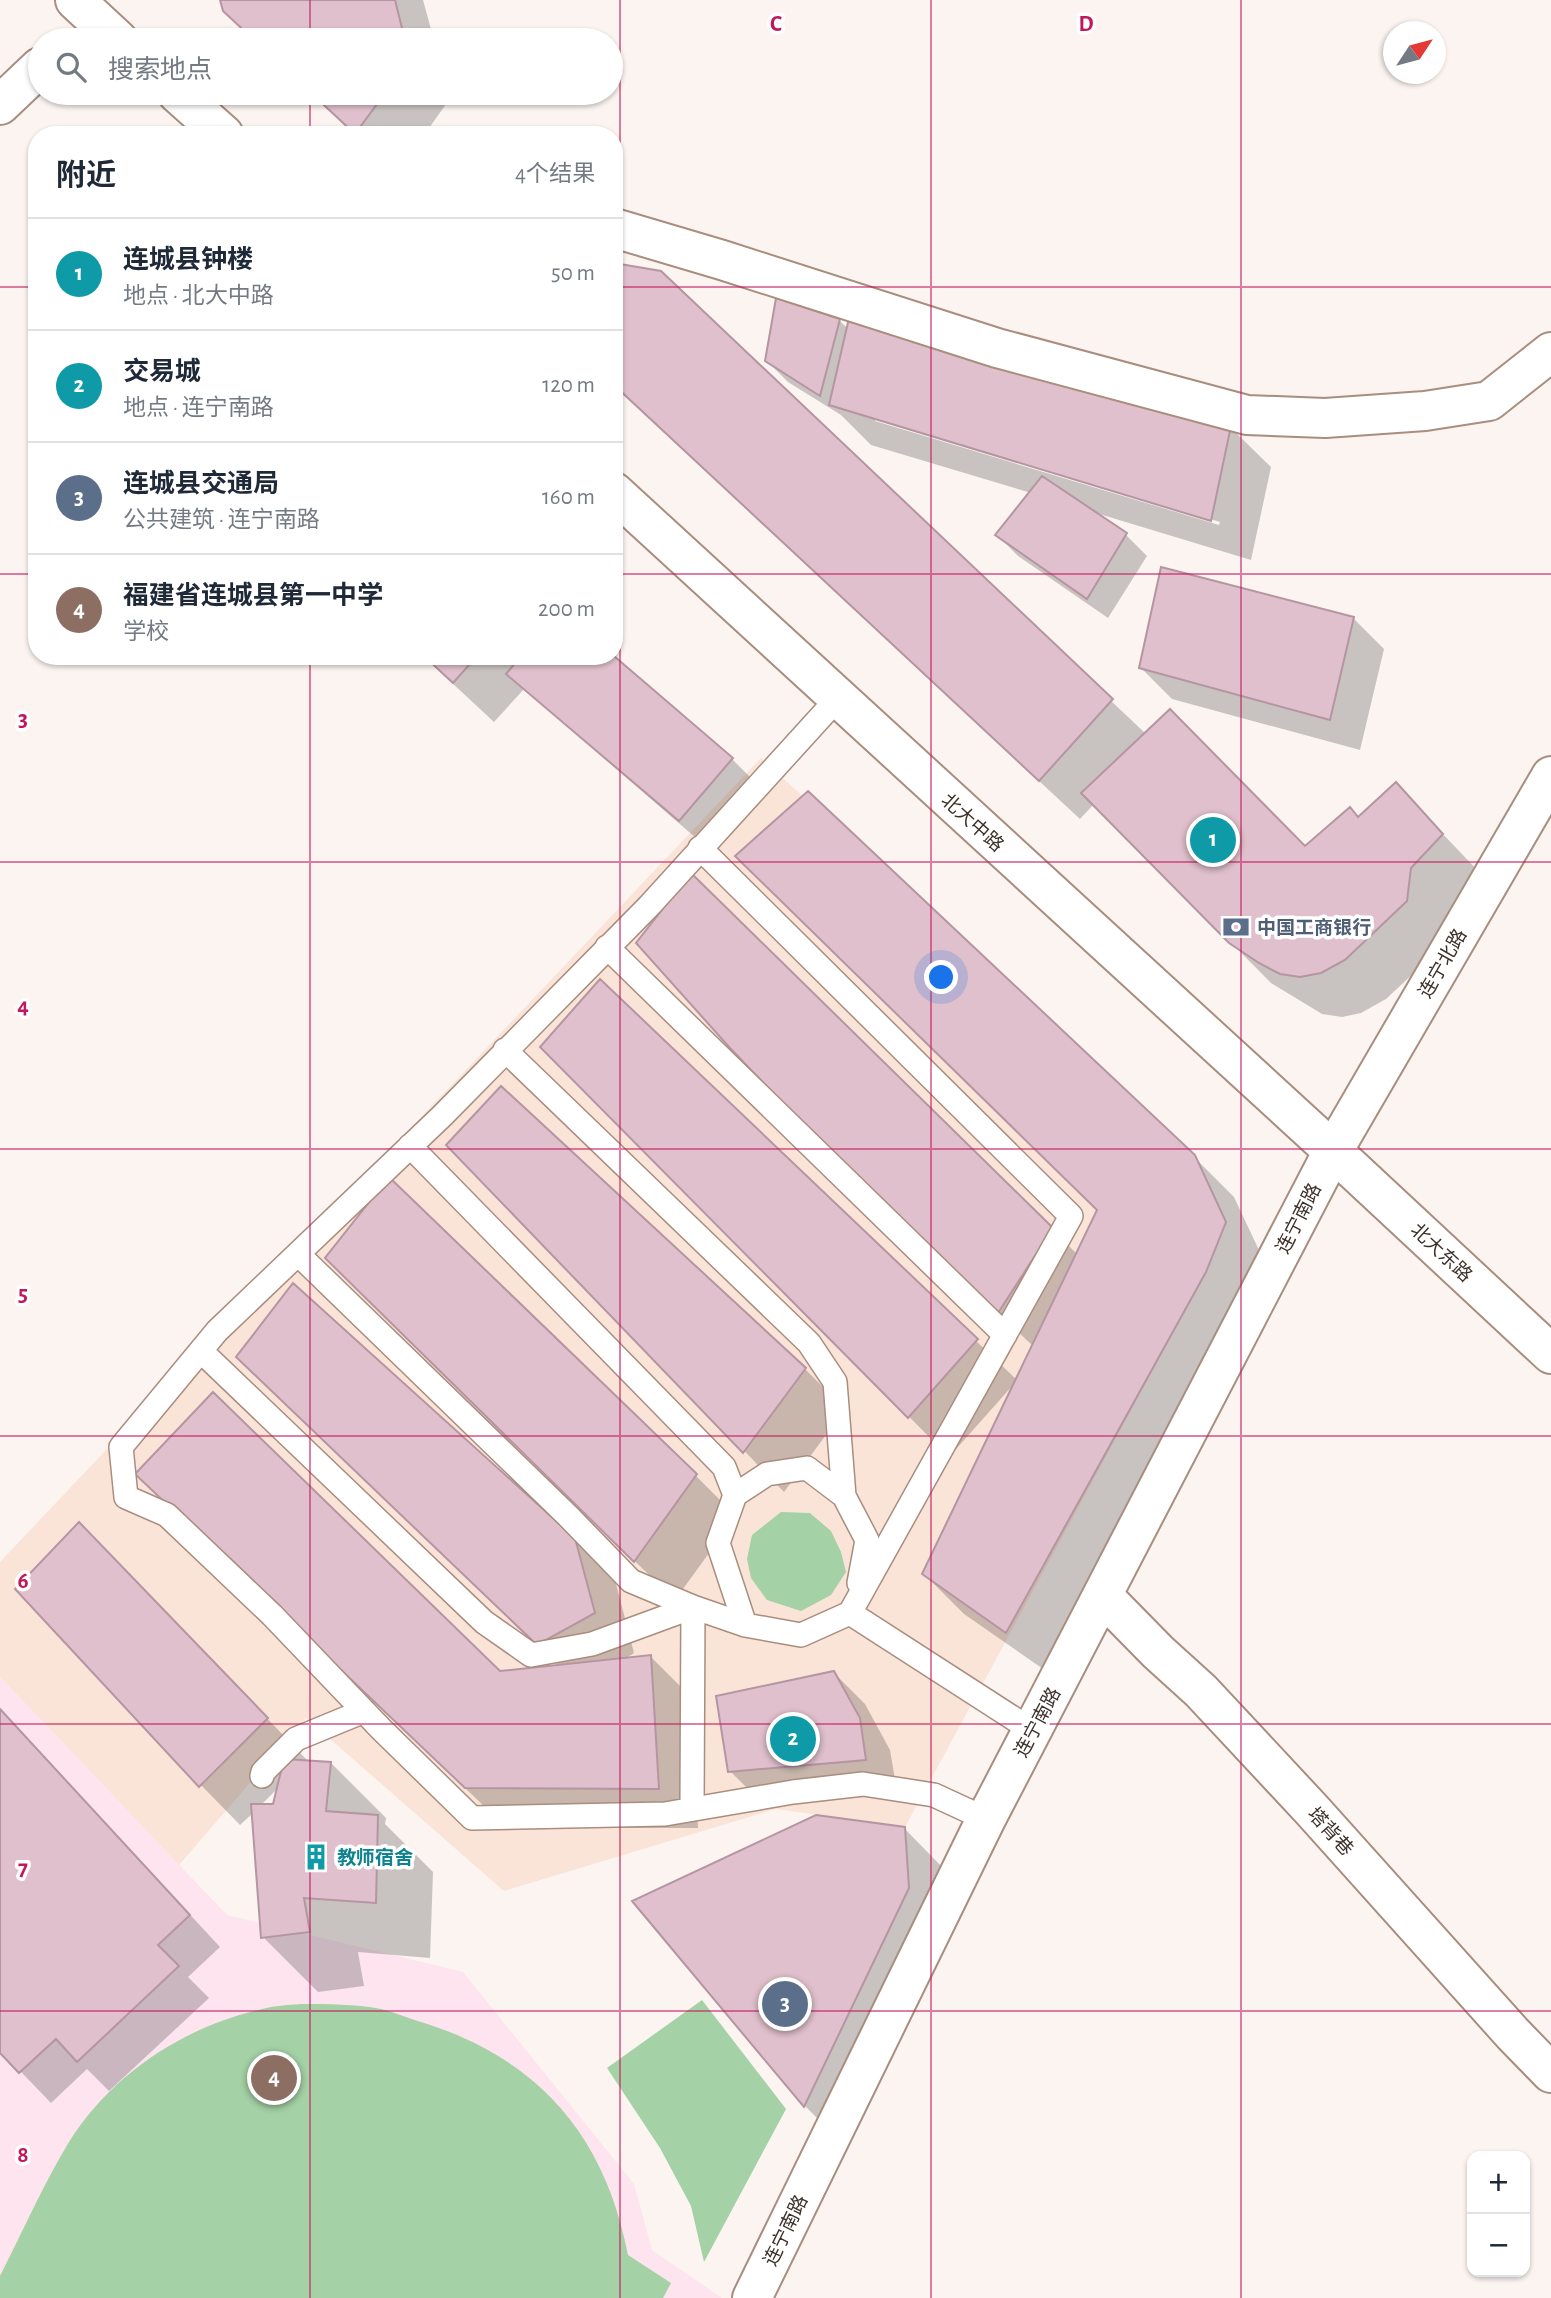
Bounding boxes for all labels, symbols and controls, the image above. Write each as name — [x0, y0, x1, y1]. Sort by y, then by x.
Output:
text: C — [770, 13, 782, 36]
text: D — [1078, 13, 1094, 36]
north arrow — [1383, 21, 1446, 84]
search box — [28, 28, 623, 105]
icon: search — [52, 48, 90, 86]
text: 搜索地点 — [108, 57, 212, 83]
text: 附近 — [56, 161, 116, 191]
text: 4个结果 — [515, 163, 595, 186]
text: 连城县钟楼 — [123, 247, 253, 273]
text: 1 — [75, 262, 83, 285]
text: 50 m — [551, 262, 595, 285]
text: 地点 · 北大中路 — [123, 285, 274, 308]
text: 交易城 — [123, 359, 201, 385]
text: 2 — [74, 374, 84, 397]
text: 120 m — [542, 374, 595, 397]
text: 地点 · 连宁南路 — [123, 397, 274, 420]
text: 连城县交通局 — [123, 471, 279, 497]
text: 3 — [74, 486, 84, 509]
text: 160 m — [542, 486, 595, 509]
text: 公共建筑 · 连宁南路 — [123, 509, 320, 532]
text: 福建省连城县第一中学 — [123, 583, 383, 609]
text: 4 — [73, 598, 85, 621]
text: 200 m — [538, 598, 595, 621]
text: 学校 — [123, 621, 169, 644]
text: 3 — [18, 708, 28, 731]
street label: 北大中路 — [937, 790, 1007, 856]
pin: 1 — [1190, 814, 1236, 866]
bank icon: 中国工商银行 — [1221, 912, 1251, 942]
place label: 中国工商银行 — [1257, 917, 1371, 938]
street label: 连宁北路 — [1414, 925, 1471, 1001]
your location — [924, 960, 958, 994]
text: 4 — [17, 995, 29, 1018]
street label: 连宁南路 — [1272, 1180, 1325, 1257]
street label: 北大东路 — [1407, 1219, 1477, 1286]
text: 5 — [18, 1283, 28, 1306]
text: 6 — [17, 1570, 29, 1593]
street label: 连宁南路 — [1010, 1684, 1065, 1761]
pin: 2 — [770, 1713, 816, 1765]
street label: 塔背巷 — [1304, 1803, 1358, 1860]
building icon: 教师宿舍 — [301, 1842, 331, 1872]
place label: 教师宿舍 — [337, 1847, 413, 1868]
text: 7 — [18, 1857, 28, 1880]
pin: 3 — [762, 1978, 808, 2030]
pin: 4 — [251, 2052, 297, 2104]
text: 8 — [17, 2144, 29, 2167]
map controls — [1467, 2151, 1530, 2277]
button: + — [1467, 2151, 1530, 2214]
street label: 连宁南路 — [759, 2191, 812, 2269]
button: − — [1467, 2214, 1530, 2277]

